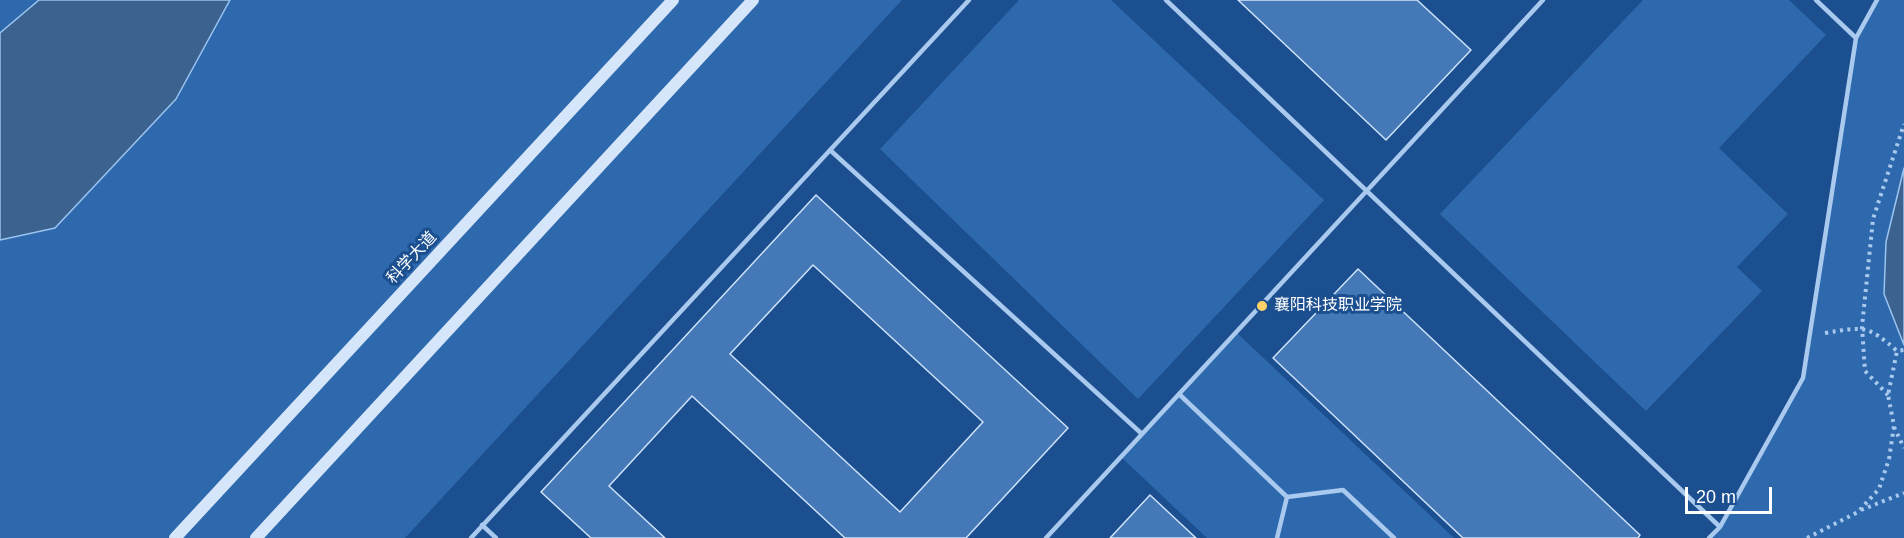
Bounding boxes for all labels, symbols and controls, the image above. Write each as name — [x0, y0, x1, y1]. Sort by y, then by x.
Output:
street label: 科学大道 — [383, 228, 441, 288]
place label: 襄阳科技职业学院 — [1274, 296, 1402, 316]
marker: 襄阳科技职业学院 — [1255, 299, 1269, 313]
scale bar — [1688, 475, 1775, 513]
text: 20 m — [1696, 487, 1736, 507]

